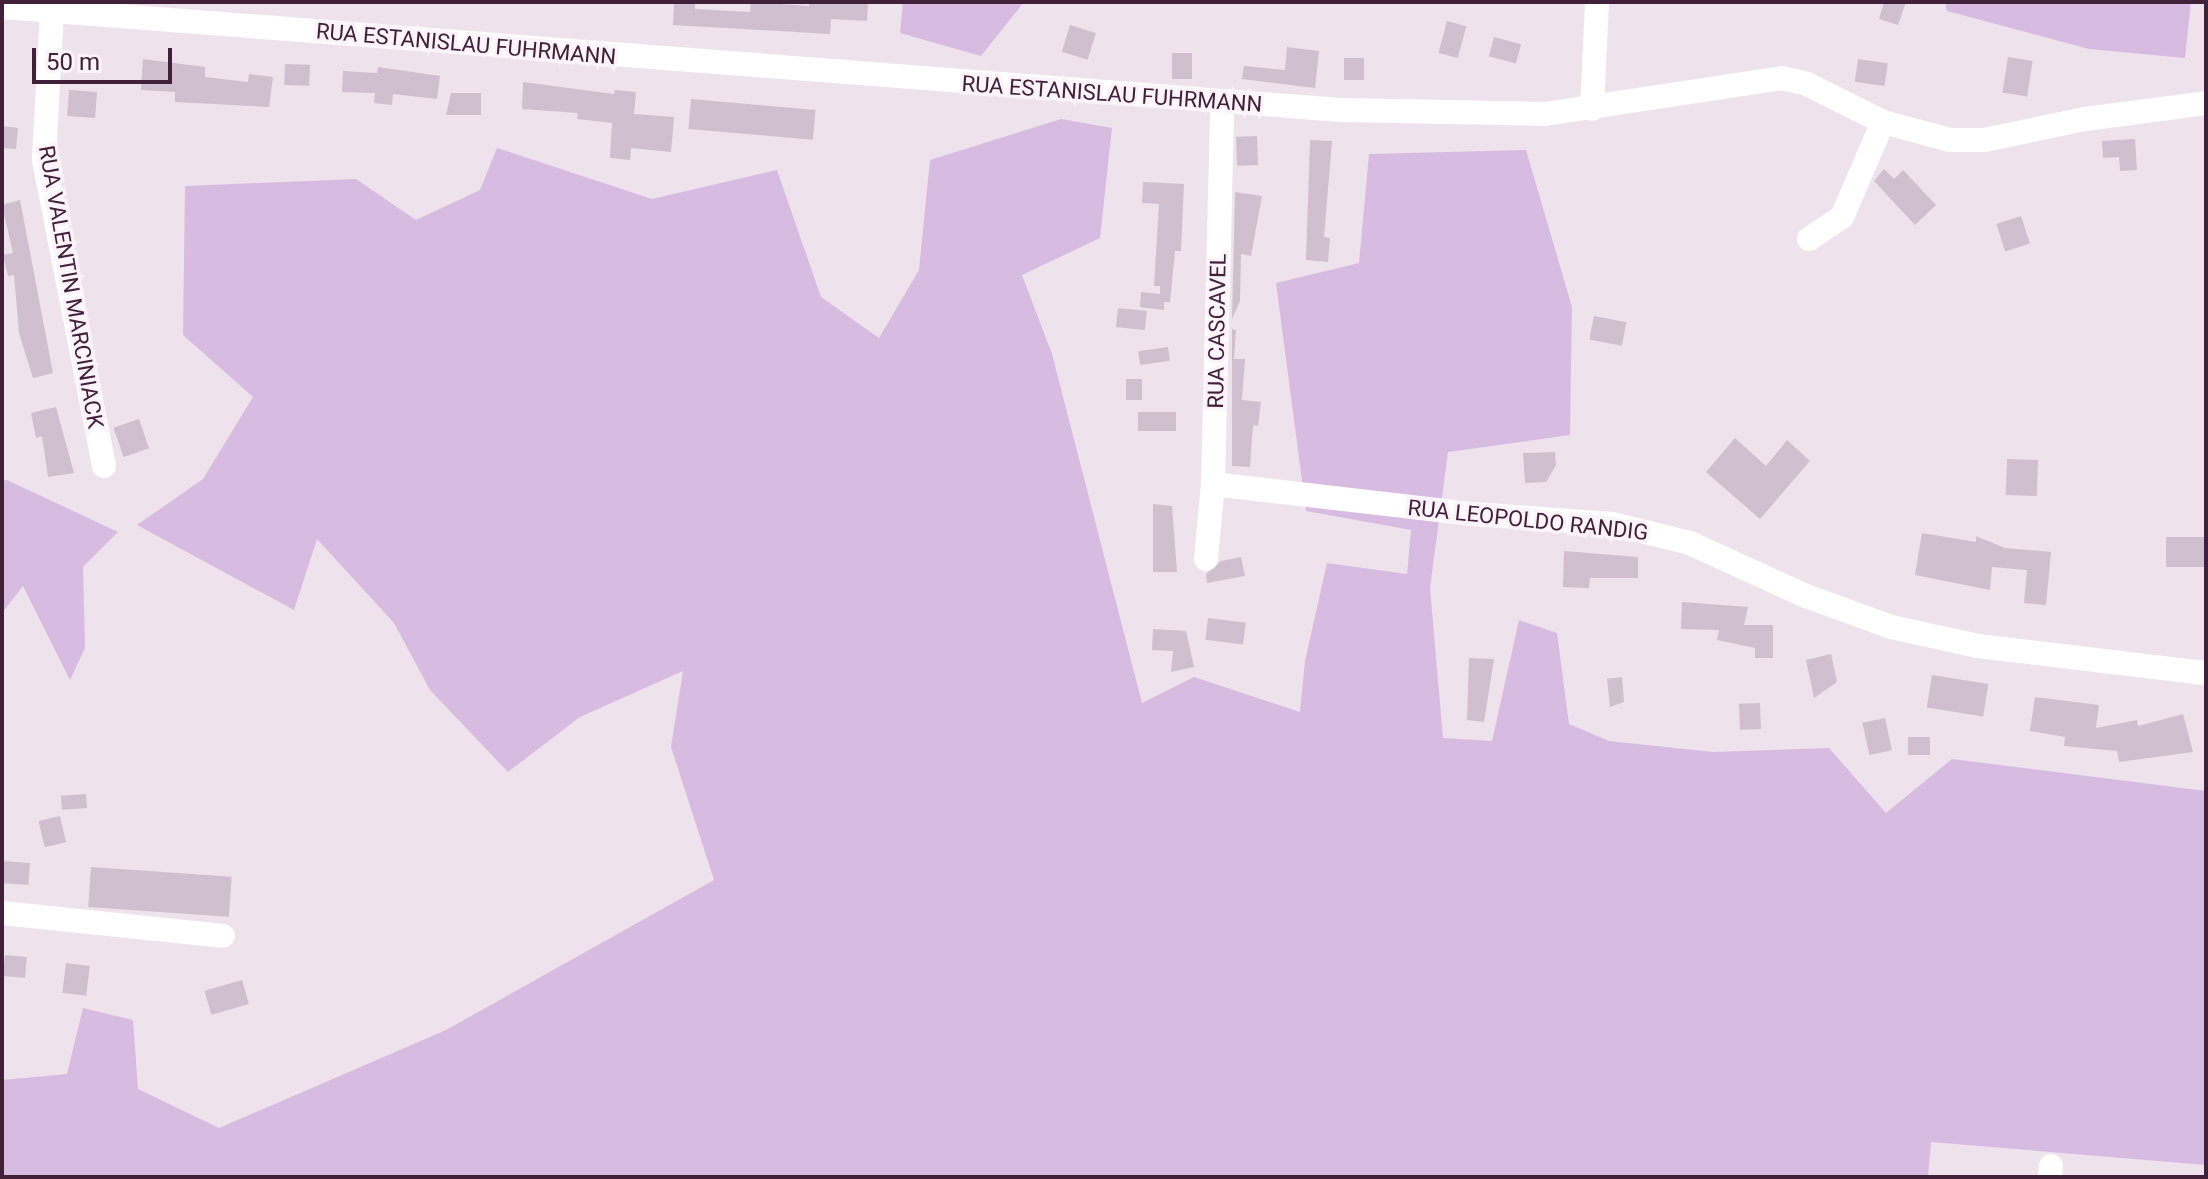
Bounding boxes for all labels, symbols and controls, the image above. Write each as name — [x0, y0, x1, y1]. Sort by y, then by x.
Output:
street label: RUA ESTANISLAU FUHRMANN — [315, 18, 617, 70]
scale bar — [36, 32, 176, 82]
text: 50 m — [46, 48, 100, 76]
street label: RUA ESTANISLAU FUHRMANN — [961, 70, 1263, 118]
street label: RUA VALENTIN MARCINIACK — [33, 143, 109, 431]
street label: RUA CASCAVEL — [1202, 253, 1232, 409]
street label: RUA LEOPOLDO RANDIG — [1406, 494, 1650, 546]

